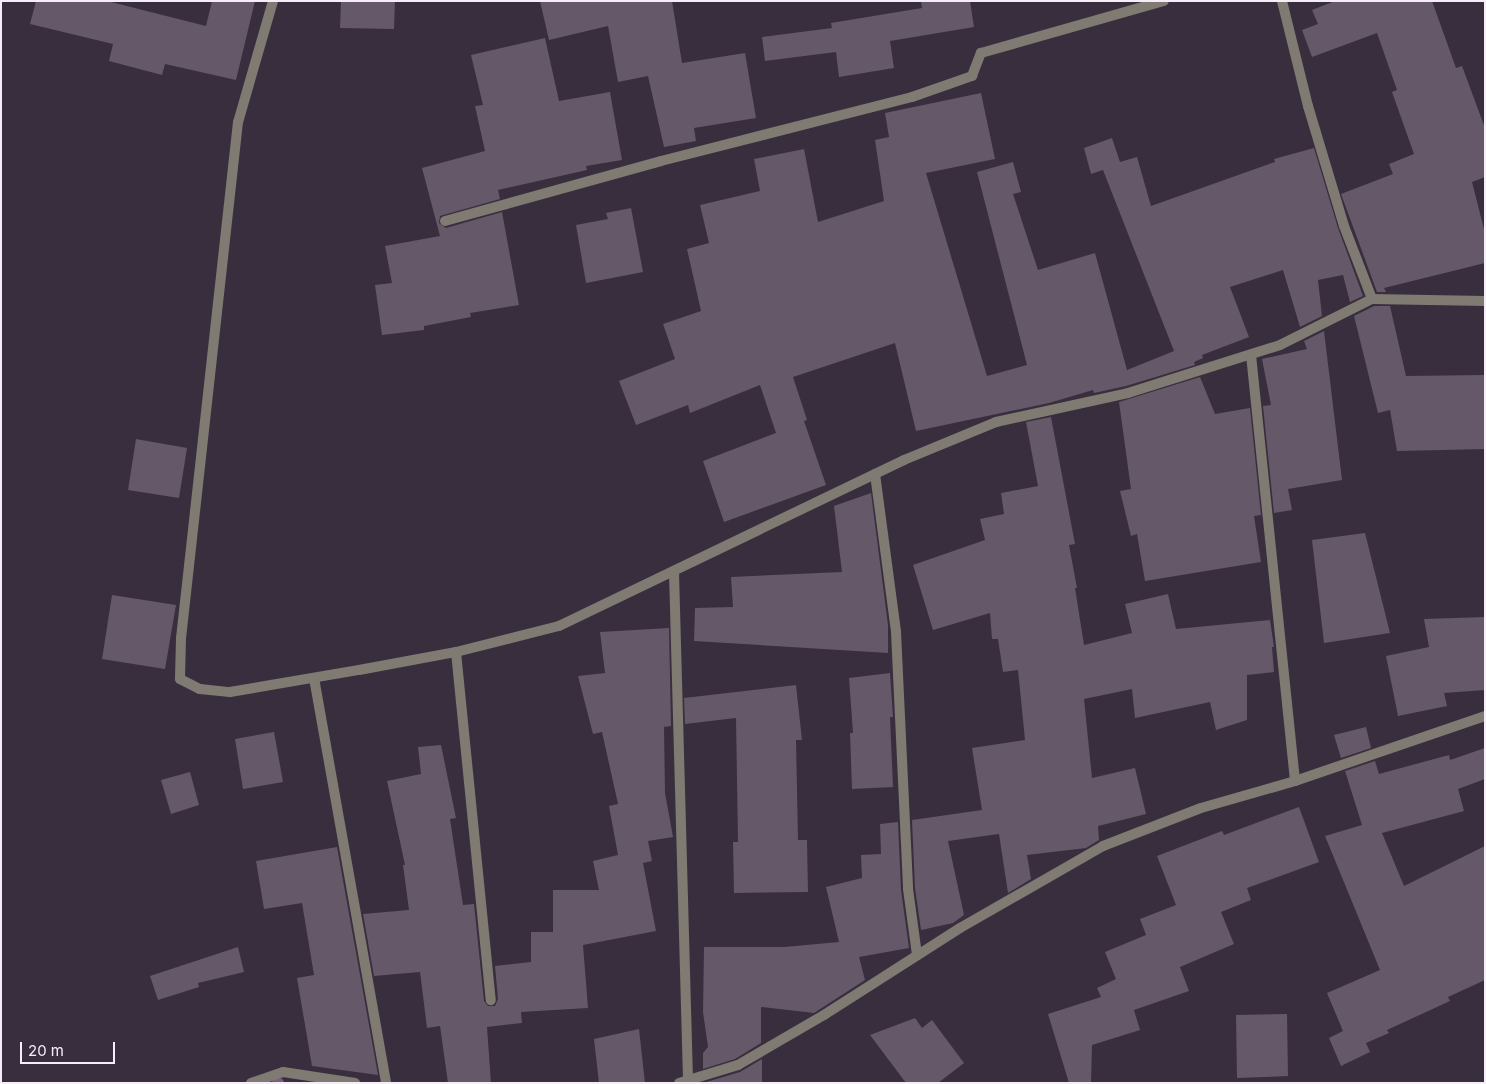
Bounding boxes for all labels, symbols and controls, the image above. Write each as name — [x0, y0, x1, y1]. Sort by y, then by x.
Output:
scale bar — [22, 1032, 118, 1064]
text: 20 m — [28, 1041, 64, 1060]

